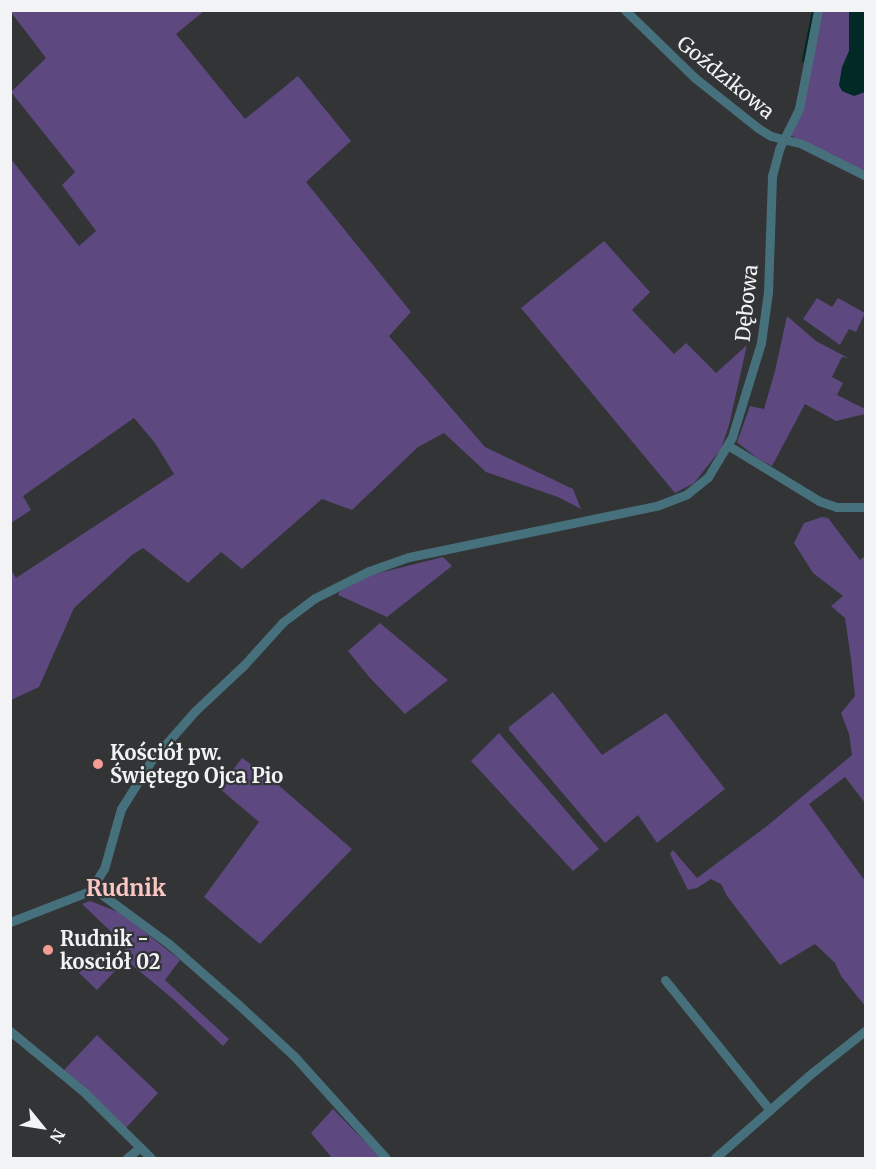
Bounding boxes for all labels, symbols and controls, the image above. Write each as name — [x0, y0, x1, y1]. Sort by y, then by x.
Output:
street label: Goździkowa — [673, 31, 779, 123]
street label: Dębowa — [730, 263, 762, 343]
place label: Kościół pw. Świętego Ojca Pio — [110, 740, 283, 787]
marker: Kościół pw. Świętego Ojca Pio — [91, 757, 105, 771]
district label: Rudnik — [86, 876, 166, 902]
place label: Rudnik - kosciół 02 — [60, 927, 160, 974]
marker: Rudnik - kosciół 02 — [41, 943, 55, 957]
north arrow — [12, 1097, 72, 1157]
text: N — [46, 1126, 69, 1146]

